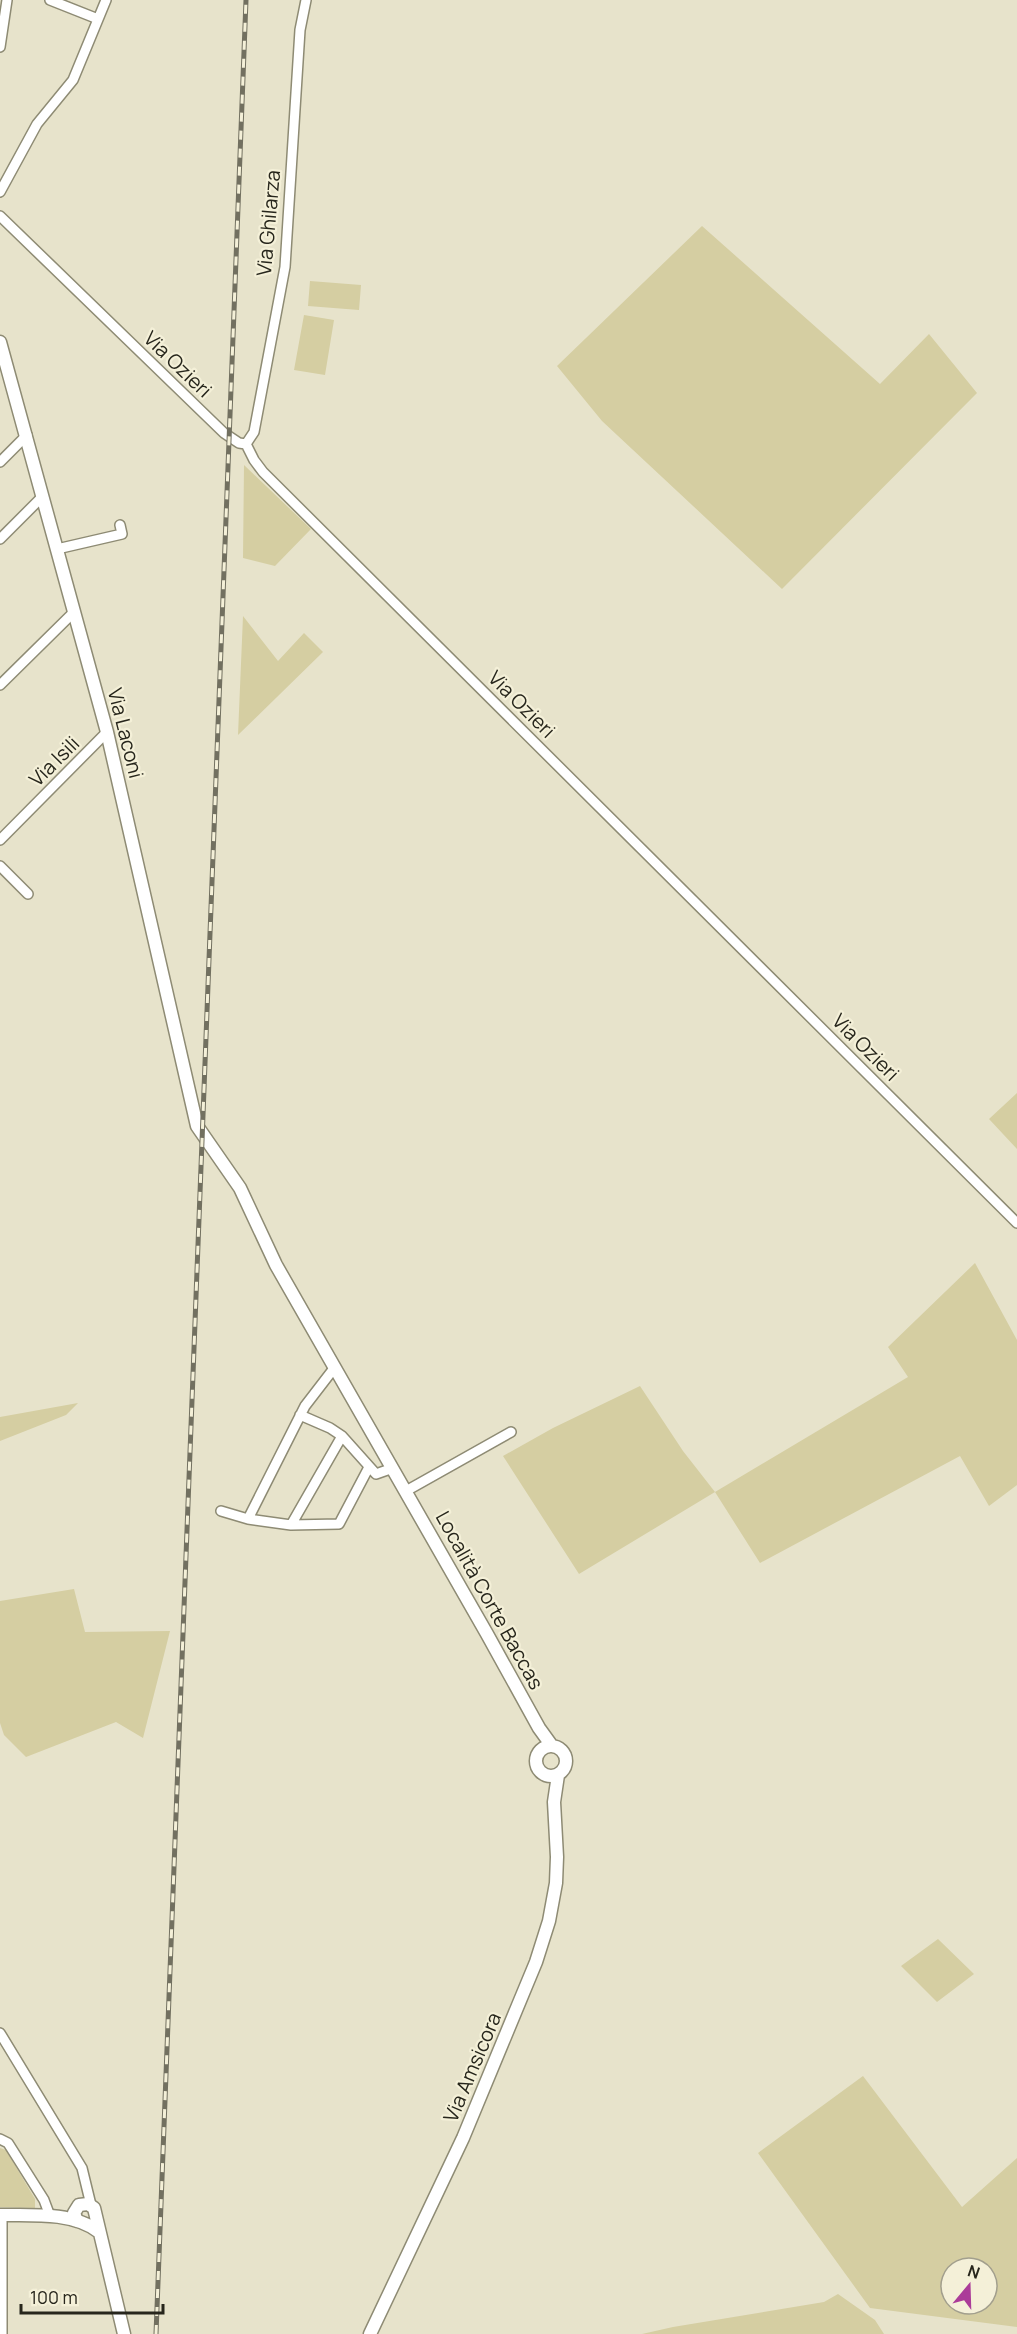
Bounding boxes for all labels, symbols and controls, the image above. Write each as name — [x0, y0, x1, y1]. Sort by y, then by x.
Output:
street label: Via Ghilarza — [250, 169, 286, 277]
street label: Via Ozieri — [138, 325, 218, 403]
street label: Via Ozieri — [482, 664, 562, 744]
street label: Via Laconi — [102, 685, 150, 781]
street label: Via Isili — [23, 730, 85, 792]
street label: Via Ozieri — [826, 1007, 906, 1087]
street label: Località Corte Baccas — [430, 1506, 550, 1694]
street label: Via Amsicora — [437, 2008, 507, 2126]
north arrow — [939, 2256, 999, 2316]
text: N — [965, 2260, 983, 2284]
scale bar — [21, 2277, 164, 2315]
text: 100 m — [30, 2285, 78, 2309]

